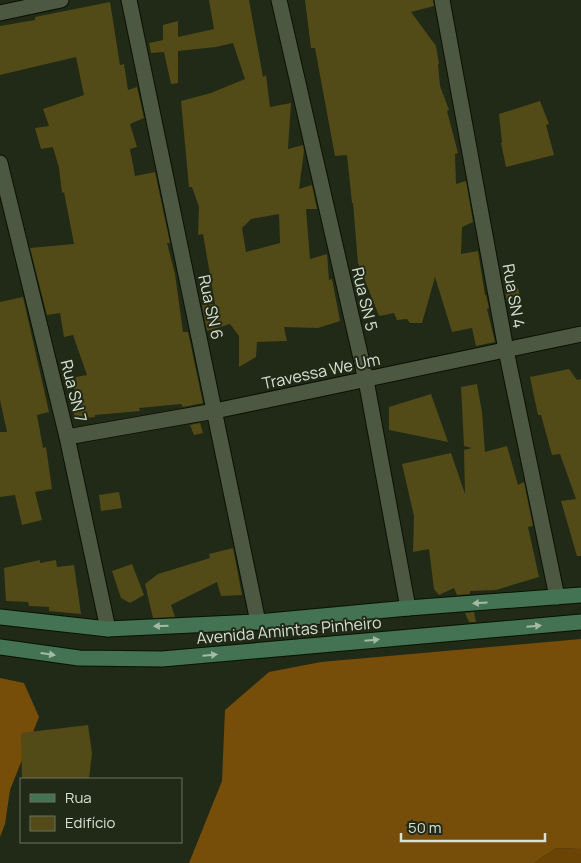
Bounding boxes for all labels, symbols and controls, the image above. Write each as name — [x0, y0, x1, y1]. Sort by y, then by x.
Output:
street label: Rua SN 4 — [498, 262, 530, 330]
street label: Rua SN 5 — [347, 265, 383, 333]
street label: Rua SN 6 — [193, 273, 229, 341]
street label: Travessa We Um — [260, 348, 382, 394]
street label: Rua SN 7 — [56, 357, 92, 425]
one-way arrow — [472, 599, 488, 607]
street label: Avenida Amintas Pinheiro — [196, 611, 382, 649]
one-way arrow — [526, 621, 542, 629]
one-way arrow — [153, 623, 169, 631]
one-way arrow — [364, 636, 380, 644]
one-way arrow — [41, 650, 57, 658]
one-way arrow — [203, 650, 219, 658]
legend — [20, 778, 182, 843]
text: Rua — [65, 787, 92, 808]
scale bar — [401, 810, 545, 842]
text: Edifício — [65, 812, 116, 833]
text: 50 m — [408, 817, 442, 838]

